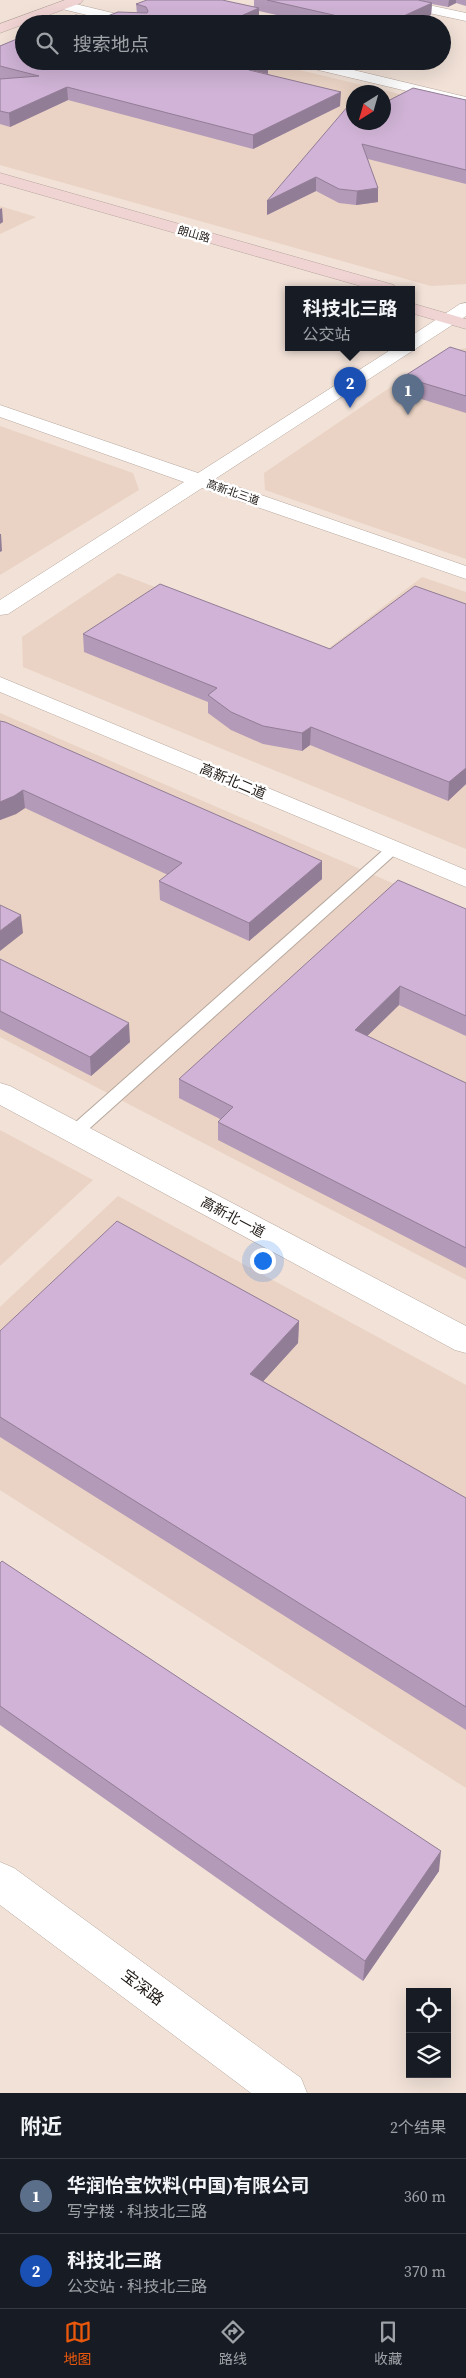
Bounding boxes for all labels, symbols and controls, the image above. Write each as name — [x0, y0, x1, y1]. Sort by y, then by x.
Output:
search box — [15, 15, 451, 70]
icon: search — [33, 29, 61, 57]
text: 搜索地点 — [73, 31, 149, 57]
north arrow — [346, 85, 391, 130]
street label: 朗山路 — [176, 223, 212, 246]
popup — [285, 286, 415, 351]
text: 科技北三路 — [302, 295, 398, 321]
text: 公交站 — [302, 323, 351, 345]
pin: 2 — [334, 367, 366, 408]
pin: 1 — [392, 374, 424, 415]
street label: 高新北三道 — [204, 476, 261, 509]
street label: 高新北二道 — [197, 758, 269, 804]
street label: 高新北一道 — [197, 1192, 269, 1242]
your location — [250, 1248, 276, 1274]
street label: 宝深路 — [117, 1964, 169, 2010]
map controls — [406, 1988, 451, 2078]
button: locate — [406, 1988, 451, 2033]
button: layers — [406, 2033, 451, 2078]
text: 附近 — [20, 2112, 62, 2141]
text: 2个结果 — [390, 2116, 446, 2138]
text: 华润怡宝饮料(中国)有限公司 — [67, 2172, 309, 2198]
text: 1 — [32, 2185, 40, 2207]
text: 360 m — [404, 2185, 446, 2207]
text: 写字楼 · 科技北三路 — [67, 2200, 207, 2222]
text: 科技北三路 — [67, 2247, 162, 2273]
text: 2 — [32, 2260, 40, 2282]
text: 370 m — [404, 2260, 446, 2282]
text: 公交站 · 科技北三路 — [67, 2275, 207, 2297]
tab: 地图 — [64, 2318, 92, 2369]
tab: 路线 — [219, 2318, 247, 2369]
tab: 收藏 — [374, 2318, 402, 2369]

